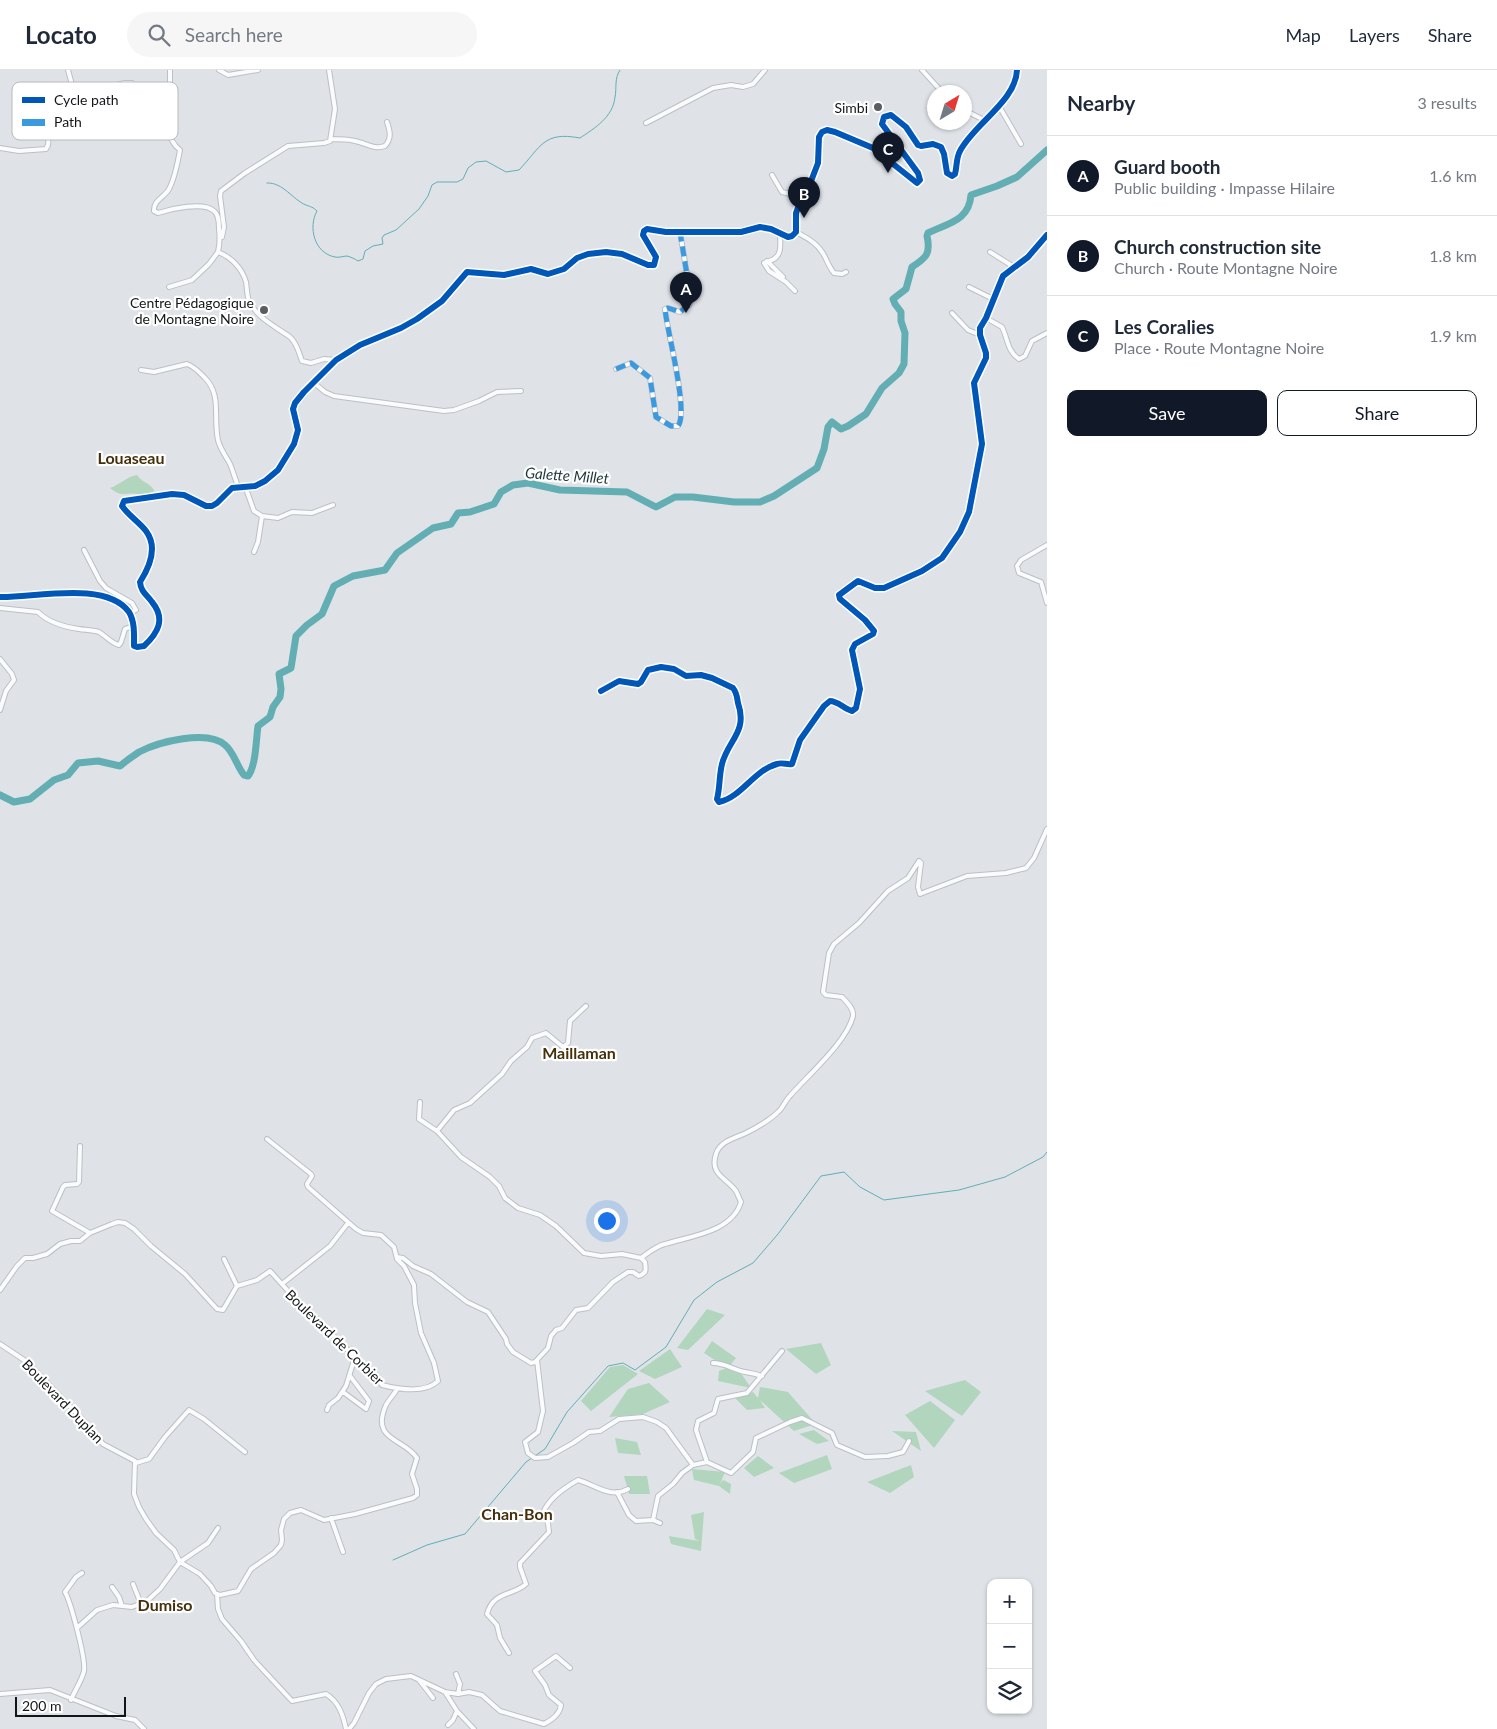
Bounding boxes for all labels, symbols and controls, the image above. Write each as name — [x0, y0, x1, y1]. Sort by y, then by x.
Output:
search box — [127, 12, 477, 57]
text: Locato — [25, 20, 97, 49]
icon: search — [145, 21, 173, 49]
text: Search here — [185, 23, 283, 46]
text: Map — [1285, 24, 1321, 46]
text: Layers — [1349, 24, 1400, 46]
text: Share — [1428, 24, 1472, 46]
legend — [12, 82, 178, 140]
north arrow — [927, 85, 972, 130]
text: Nearby — [1067, 90, 1135, 115]
text: Cycle path — [54, 91, 119, 108]
text: 3 results — [1417, 93, 1477, 112]
place label: Simbi — [834, 99, 868, 116]
marker: Simbi — [872, 101, 884, 113]
text: Path — [54, 113, 82, 130]
pin: C — [872, 132, 904, 173]
text: Guard booth — [1114, 155, 1220, 178]
text: A — [1077, 166, 1089, 185]
text: 1.6 km — [1429, 166, 1477, 185]
pin: B — [788, 177, 820, 218]
text: Public building · Impasse Hilaire — [1114, 178, 1335, 197]
text: Church construction site — [1114, 235, 1321, 258]
text: B — [1078, 246, 1088, 265]
text: 1.8 km — [1429, 246, 1477, 265]
text: Church · Route Montagne Noire — [1114, 258, 1338, 277]
pin: A — [670, 272, 702, 313]
place label: Centre Pédagogique de Montagne Noire — [130, 294, 254, 327]
marker: Centre Pédagogique de Montagne Noire — [258, 304, 270, 316]
text: Les Coralies — [1114, 315, 1214, 338]
text: C — [1078, 326, 1088, 345]
text: 1.9 km — [1429, 326, 1477, 345]
text: Place · Route Montagne Noire — [1114, 338, 1324, 357]
button: Save — [1067, 390, 1267, 436]
button: Share — [1277, 390, 1477, 436]
district label: Louaseau — [98, 448, 164, 467]
water label: Galette Millet — [524, 463, 610, 487]
district label: Maillaman — [542, 1043, 616, 1062]
your location — [594, 1208, 620, 1234]
street label: Boulevard de Corbier — [282, 1286, 388, 1388]
street label: Boulevard Duplan — [19, 1356, 107, 1446]
district label: Chan-Bon — [481, 1504, 553, 1523]
map controls — [987, 1579, 1032, 1714]
button: + — [987, 1579, 1032, 1624]
district label: Dumiso — [138, 1595, 192, 1614]
button: − — [987, 1624, 1032, 1669]
button: layers — [987, 1669, 1032, 1714]
scale bar — [15, 1694, 126, 1717]
text: 200 m — [22, 1697, 61, 1714]

